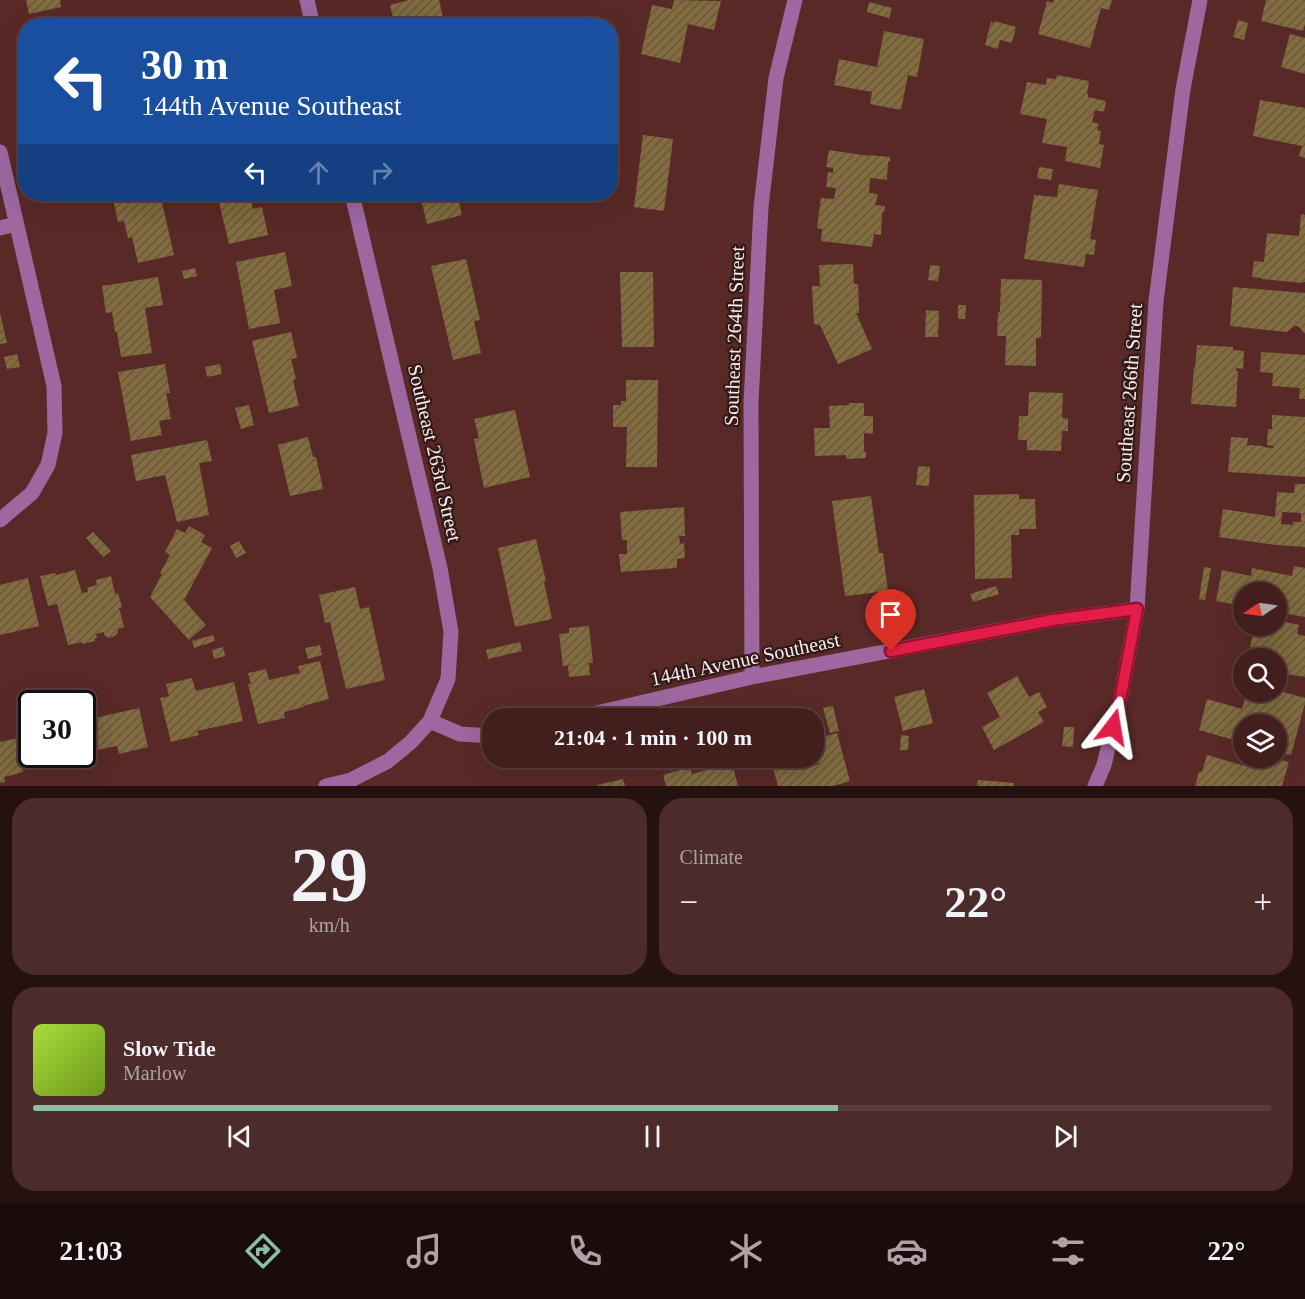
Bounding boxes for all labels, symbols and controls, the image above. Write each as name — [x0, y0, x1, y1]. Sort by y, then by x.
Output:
icon: left — [42, 42, 120, 120]
text: 30 m — [141, 42, 229, 88]
text: 144th Avenue Southeast — [141, 91, 401, 121]
icon: left — [239, 156, 272, 189]
icon: ahead — [302, 156, 335, 189]
icon: right — [365, 156, 398, 189]
street label: Southeast 264th Street — [720, 245, 748, 426]
street label: Southeast 266th Street — [1112, 302, 1146, 484]
street label: Southeast 263rd Street — [404, 362, 466, 544]
north arrow — [1233, 582, 1287, 636]
map controls — [1233, 582, 1287, 768]
pin — [865, 589, 916, 651]
icon: arrive — [874, 598, 907, 631]
street label: 144th Avenue Southeast — [648, 628, 842, 690]
button: search — [1233, 648, 1287, 702]
speed limit sign: 30 — [18, 690, 96, 768]
position arrow — [1081, 695, 1145, 759]
button: layers — [1233, 714, 1287, 768]
text: 21:04 · 1 min · 100 m — [554, 725, 752, 750]
text: 29 — [290, 831, 368, 918]
text: Climate — [680, 846, 743, 868]
text: 22° — [944, 877, 1007, 927]
text: − — [680, 884, 698, 920]
text: + — [1253, 884, 1272, 920]
text: km/h — [309, 914, 350, 936]
text: Slow Tide — [123, 1036, 216, 1061]
text: Marlow — [123, 1062, 186, 1084]
icon: previous — [223, 1120, 256, 1153]
icon: pause — [636, 1120, 669, 1153]
icon: next — [1049, 1120, 1082, 1153]
icon: directions — [242, 1230, 284, 1272]
icon: music — [403, 1230, 445, 1272]
icon: phone — [564, 1230, 606, 1272]
icon: climate — [725, 1230, 767, 1272]
icon: car — [886, 1230, 928, 1272]
icon: filters — [1047, 1230, 1089, 1272]
text: 21:03 — [60, 1236, 123, 1266]
text: 22° — [1208, 1236, 1245, 1266]

